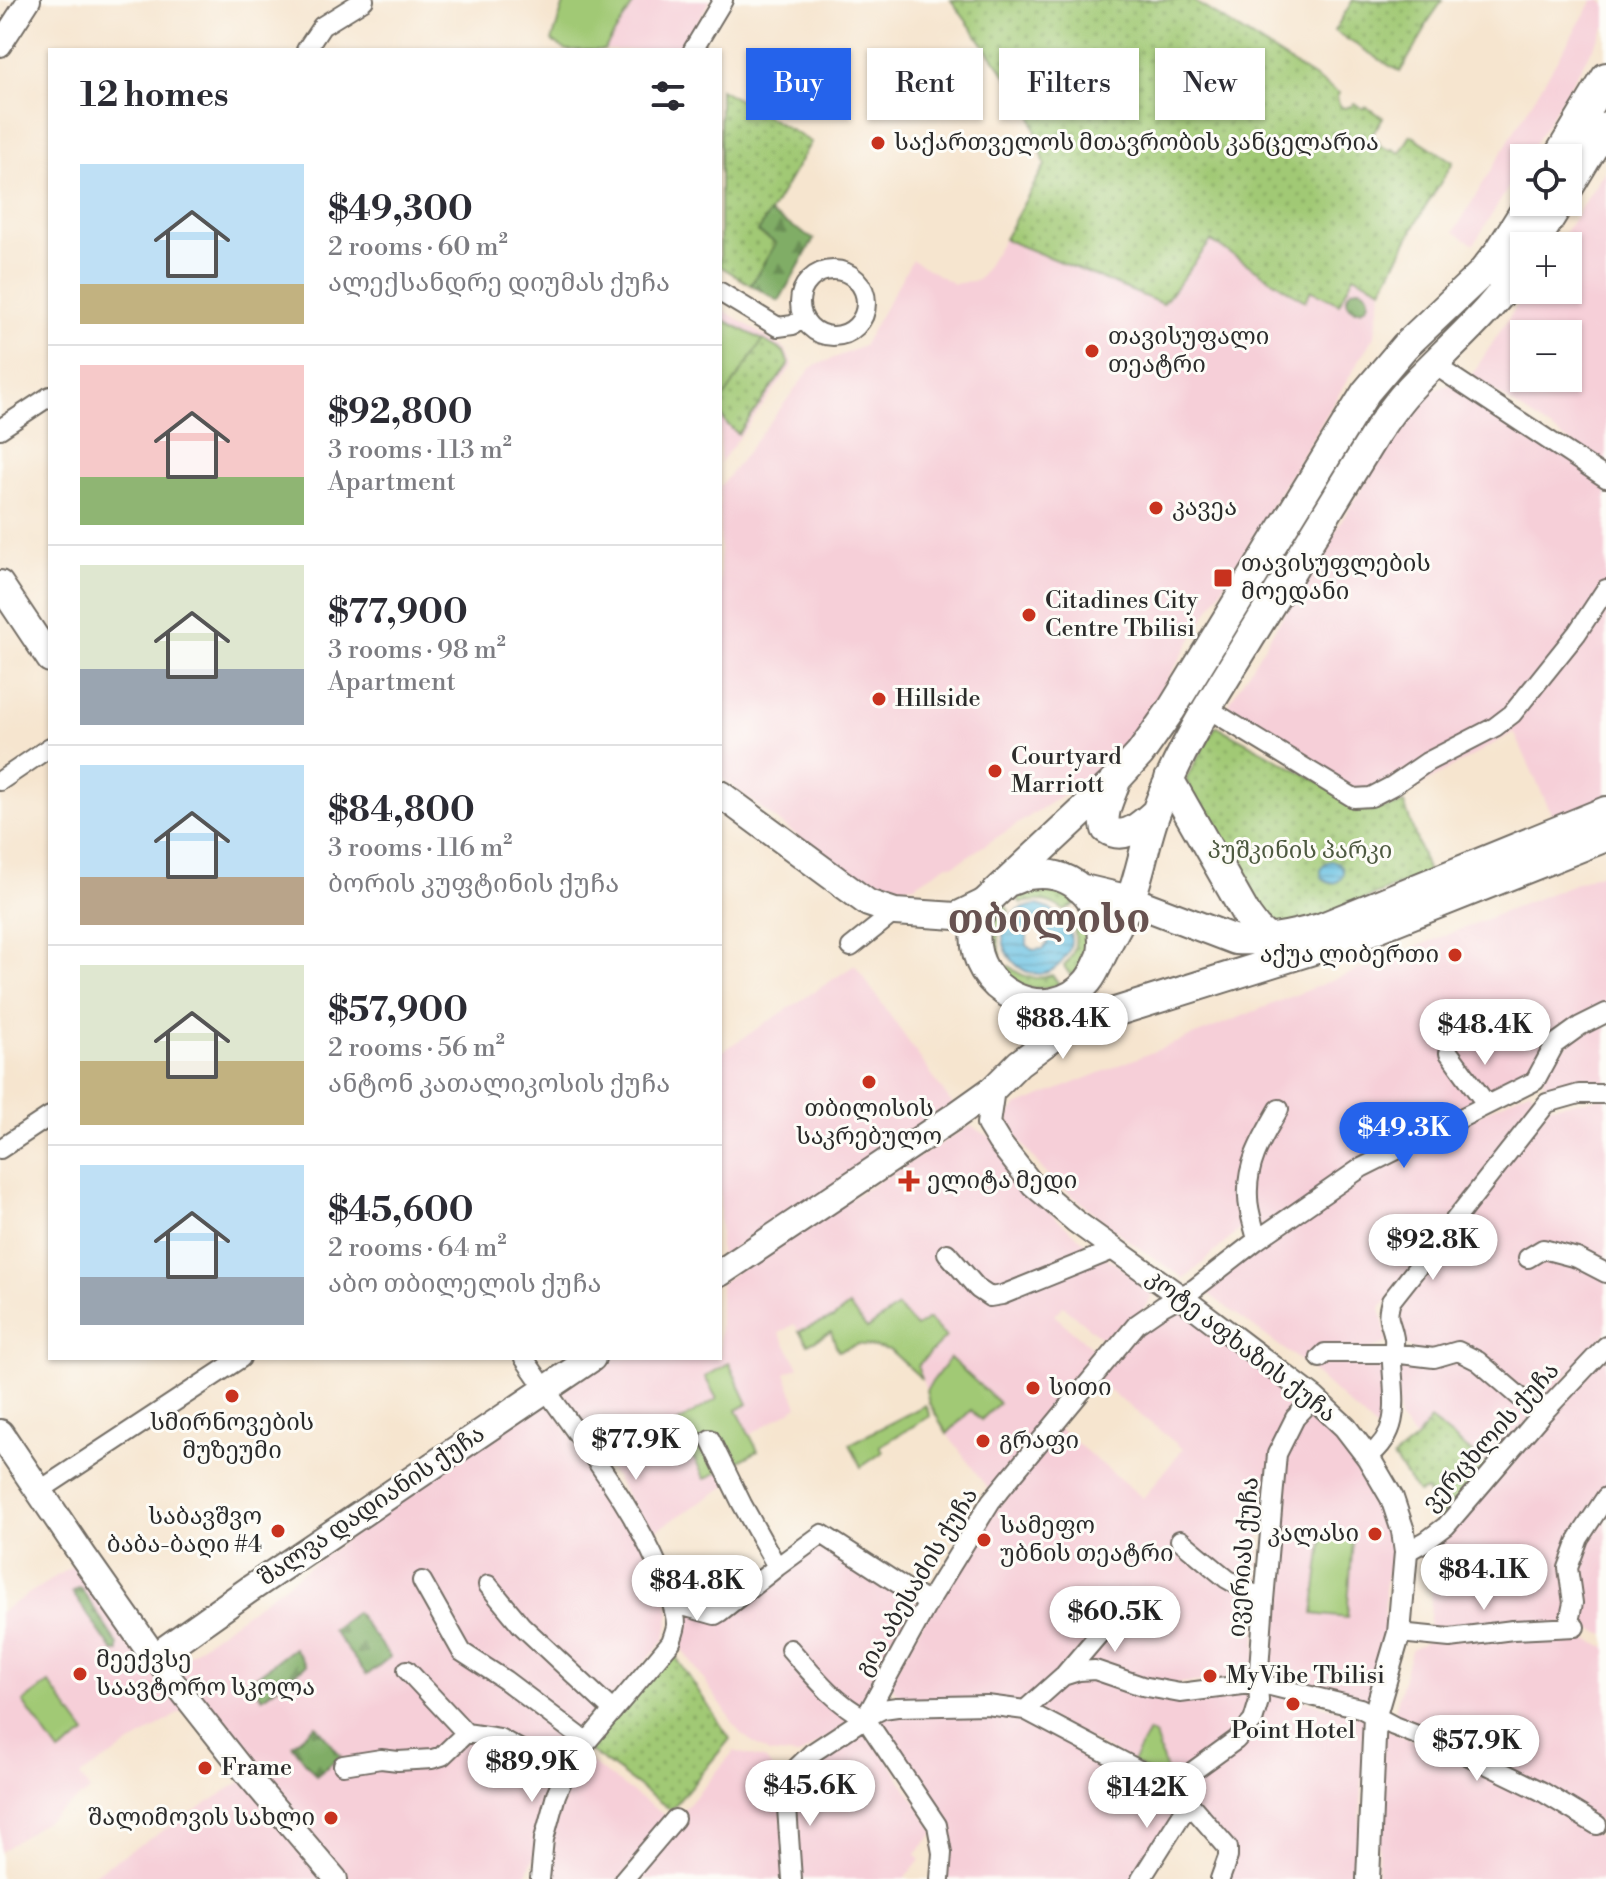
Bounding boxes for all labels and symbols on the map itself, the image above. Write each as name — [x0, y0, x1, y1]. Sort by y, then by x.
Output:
place label: საქართველოს მთავრობის კანცელარია — [894, 128, 1379, 158]
marker: საქართველოს მთავრობის კანცელარია — [869, 134, 887, 152]
place label: თავისუფალი თეატრი — [1108, 322, 1269, 380]
marker: თავისუფალი თეატრი — [1083, 342, 1101, 360]
place label: კავეა — [1172, 493, 1237, 523]
marker: კავეა — [1147, 499, 1165, 517]
place label: თავისუფლების მოედანი — [1241, 549, 1431, 607]
marker: თავისუფლების მოედანი — [1212, 567, 1234, 589]
place label: Citadines City Centre Tbilisi — [1045, 586, 1198, 644]
marker: Citadines City Centre Tbilisi — [1020, 606, 1038, 624]
place label: Hillside — [895, 684, 981, 714]
marker: Hillside — [870, 690, 888, 708]
place label: Courtyard Marriott — [1011, 742, 1122, 800]
marker: Courtyard Marriott — [986, 762, 1004, 780]
park label: პუშკინის პარკი — [1208, 836, 1392, 866]
district label: თბილისი — [948, 895, 1150, 945]
place label: აქუა ლიბერთი — [1260, 940, 1439, 970]
marker: აქუა ლიბერთი — [1446, 946, 1464, 964]
pin: $88.4K — [998, 993, 1128, 1061]
pin: $48.4K — [1420, 999, 1550, 1067]
marker: თბილისის საკრებულო — [860, 1073, 878, 1091]
place label: თბილისის საკრებულო — [796, 1094, 942, 1152]
pin: $49.3K — [1339, 1102, 1469, 1170]
place label: ელიტა მედი — [927, 1166, 1077, 1196]
marker: ელიტა მედი — [898, 1170, 920, 1192]
pin: $92.8K — [1368, 1214, 1498, 1282]
street label: კოტე აფხაზის ქუჩა — [1140, 1263, 1342, 1429]
street label: ვერცხლის ქუჩა — [1416, 1356, 1566, 1518]
place label: სითი — [1049, 1373, 1112, 1403]
marker: სითი — [1024, 1379, 1042, 1397]
marker: სმირნოვების მუზეუმი — [223, 1387, 241, 1405]
place label: სმირნოვების მუზეუმი — [150, 1408, 314, 1466]
pin: $77.9K — [571, 1414, 701, 1482]
street label: შალვა დადიანის ქუჩა — [253, 1419, 491, 1593]
place label: გრაფი — [999, 1426, 1079, 1456]
marker: გრაფი — [974, 1432, 992, 1450]
street label: ივერიას ქუჩა — [1222, 1476, 1266, 1638]
street label: გია აბესაძის ქუჩა — [849, 1482, 985, 1682]
place label: საბავშვო ბაბა-ბაღი #4 — [107, 1502, 262, 1560]
place label: სამეფო უბნის თეატრი — [1000, 1511, 1174, 1569]
place label: კალასი — [1267, 1519, 1359, 1549]
marker: საბავშვო ბაბა-ბაღი #4 — [269, 1522, 287, 1540]
marker: კალასი — [1366, 1525, 1384, 1543]
marker: სამეფო უბნის თეატრი — [975, 1531, 993, 1549]
pin: $84.1K — [1419, 1544, 1549, 1612]
pin: $84.8K — [632, 1555, 762, 1623]
pin: $60.5K — [1050, 1586, 1180, 1654]
place label: მეექვსე საავტორო სკოლა — [96, 1645, 315, 1703]
place label: MyVibe Tbilisi — [1226, 1661, 1385, 1691]
marker: მეექვსე საავტორო სკოლა — [71, 1665, 89, 1683]
marker: MyVibe Tbilisi — [1201, 1667, 1219, 1685]
marker: Point Hotel — [1284, 1695, 1302, 1713]
pin: $57.9K — [1412, 1715, 1542, 1783]
place label: Point Hotel — [1231, 1716, 1355, 1746]
pin: $89.9K — [467, 1736, 597, 1804]
place label: Frame — [221, 1753, 292, 1783]
marker: Frame — [196, 1759, 214, 1777]
pin: $45.6K — [745, 1760, 875, 1828]
pin: $142K — [1091, 1762, 1203, 1830]
place label: შალიმოვის სახლი — [88, 1803, 315, 1833]
marker: შალიმოვის სახლი — [322, 1809, 340, 1827]

